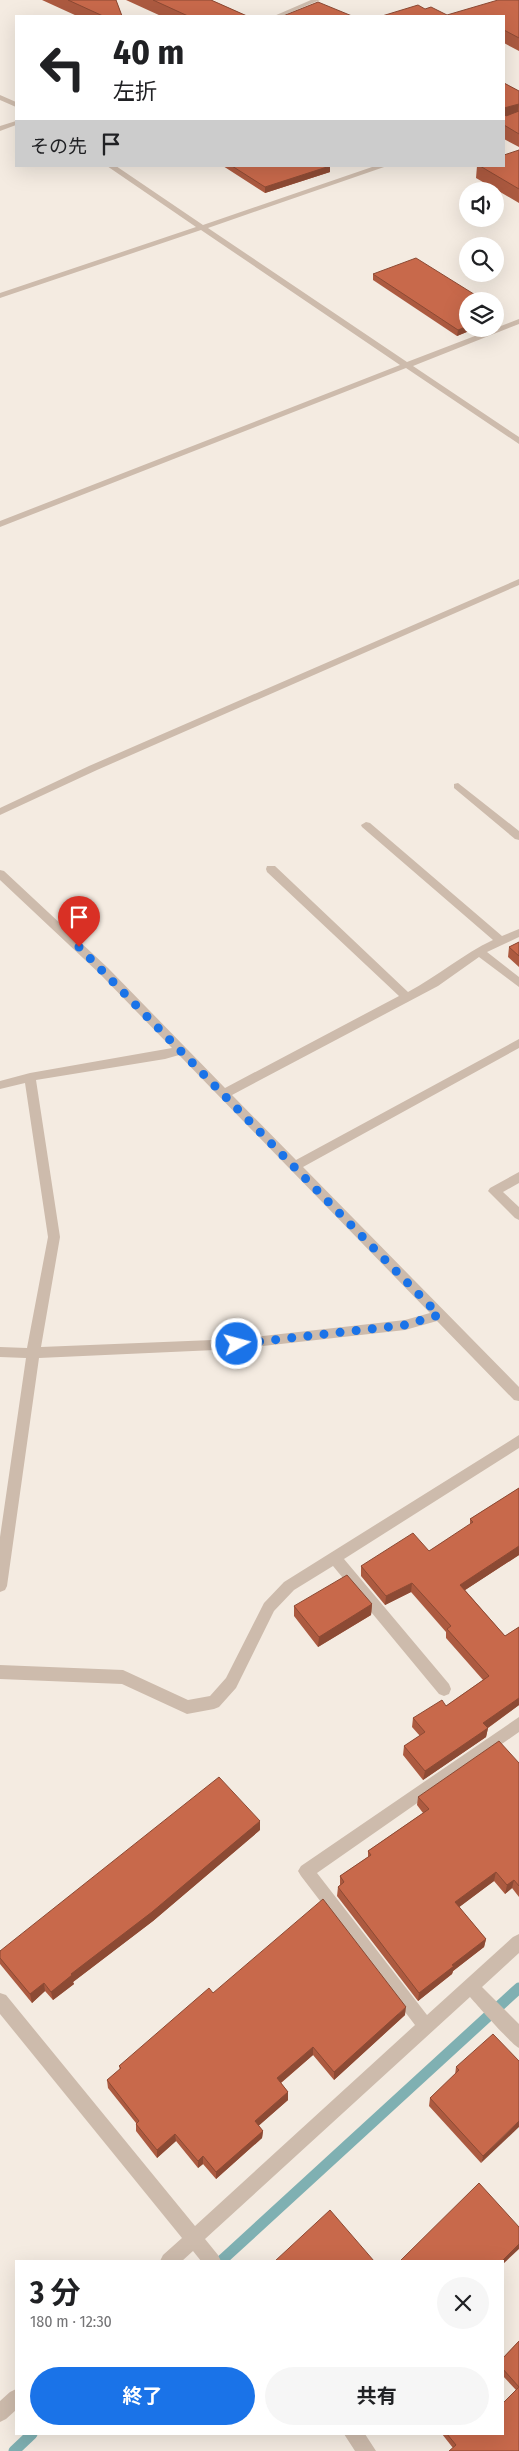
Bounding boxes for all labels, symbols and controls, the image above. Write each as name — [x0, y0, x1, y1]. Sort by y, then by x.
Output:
text: 40 m — [113, 31, 184, 73]
icon: left — [30, 35, 95, 100]
text: 左折 — [113, 78, 157, 105]
icon: arrive — [97, 130, 125, 158]
text: その先 — [30, 135, 87, 158]
map controls — [459, 182, 504, 337]
button: sound — [459, 182, 504, 227]
button: search — [459, 237, 504, 282]
button: layers — [459, 292, 504, 337]
pin — [58, 896, 100, 947]
icon: arrive — [65, 903, 93, 931]
position arrow — [210, 1317, 262, 1369]
text: 3 分 — [30, 2275, 80, 2311]
button: close — [437, 2277, 489, 2329]
text: 180 m · 12:30 — [30, 2312, 112, 2331]
button: 終了 — [30, 2367, 255, 2425]
button: 共有 — [265, 2367, 489, 2425]

